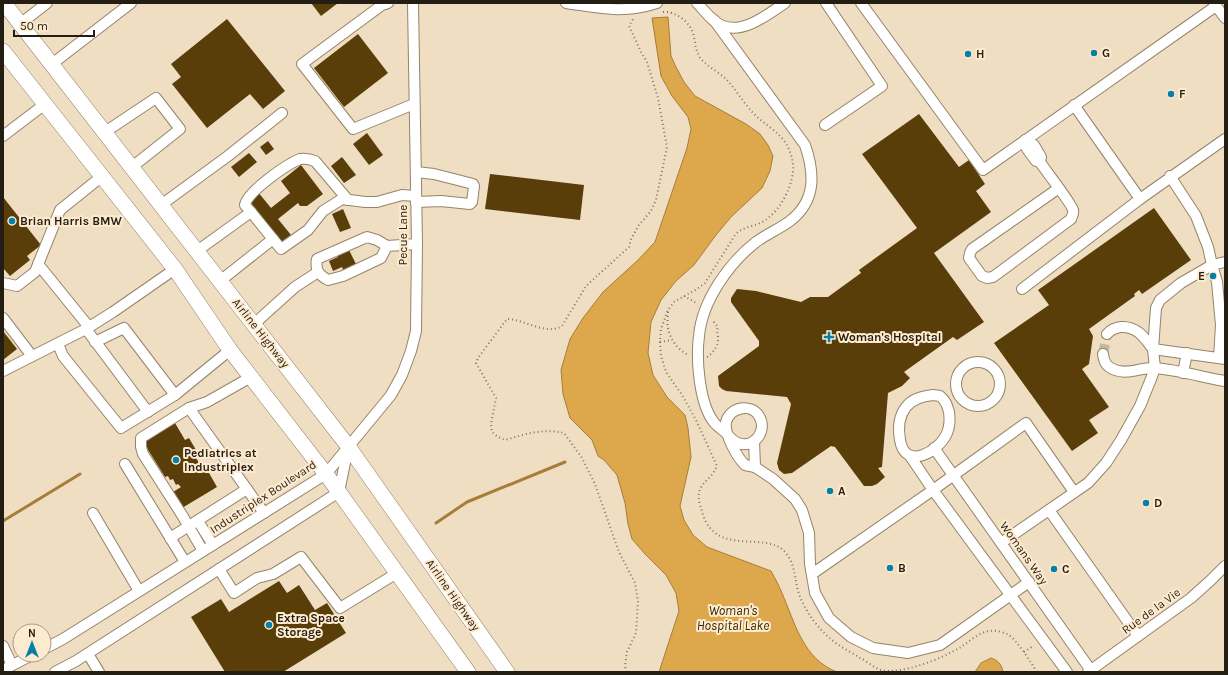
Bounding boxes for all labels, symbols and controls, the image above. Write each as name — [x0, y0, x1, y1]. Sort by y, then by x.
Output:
scale bar — [14, 12, 94, 38]
text: 50 m — [20, 19, 48, 33]
place label: G — [1102, 46, 1110, 60]
place label: H — [976, 47, 984, 61]
marker: G — [1089, 48, 1099, 58]
marker: H — [963, 49, 973, 59]
place label: F — [1179, 87, 1186, 101]
marker: F — [1166, 89, 1176, 99]
street label: Pecue Lane — [396, 205, 410, 265]
place label: Brian Harris BMW — [20, 214, 122, 228]
marker: Brian Harris BMW — [7, 216, 17, 226]
place label: E — [1198, 269, 1205, 283]
marker: E — [1208, 271, 1218, 281]
street label: Airline Highway — [229, 295, 293, 371]
place label: Woman's Hospital — [838, 330, 941, 344]
marker: Woman's Hospital — [823, 331, 835, 343]
place label: Pediatrics at Industriplex — [184, 446, 257, 474]
marker: Pediatrics at Industriplex — [171, 455, 181, 465]
street label: Industriplex Boulevard — [207, 457, 319, 537]
place label: A — [838, 484, 846, 498]
marker: A — [825, 486, 835, 496]
place label: D — [1154, 496, 1162, 510]
marker: D — [1141, 498, 1151, 508]
street label: Womans Way — [997, 519, 1051, 588]
street label: Airline Highway — [423, 556, 483, 634]
place label: B — [898, 561, 906, 575]
place label: C — [1062, 562, 1070, 576]
marker: B — [885, 563, 895, 573]
marker: C — [1049, 564, 1059, 574]
street label: Rue de la Vie — [1119, 585, 1183, 637]
water label: Woman's Hospital Lake — [697, 603, 769, 633]
place label: Extra Space Storage — [277, 611, 345, 639]
marker: Extra Space Storage — [264, 620, 274, 630]
north arrow — [12, 623, 52, 663]
text: N — [28, 627, 36, 640]

